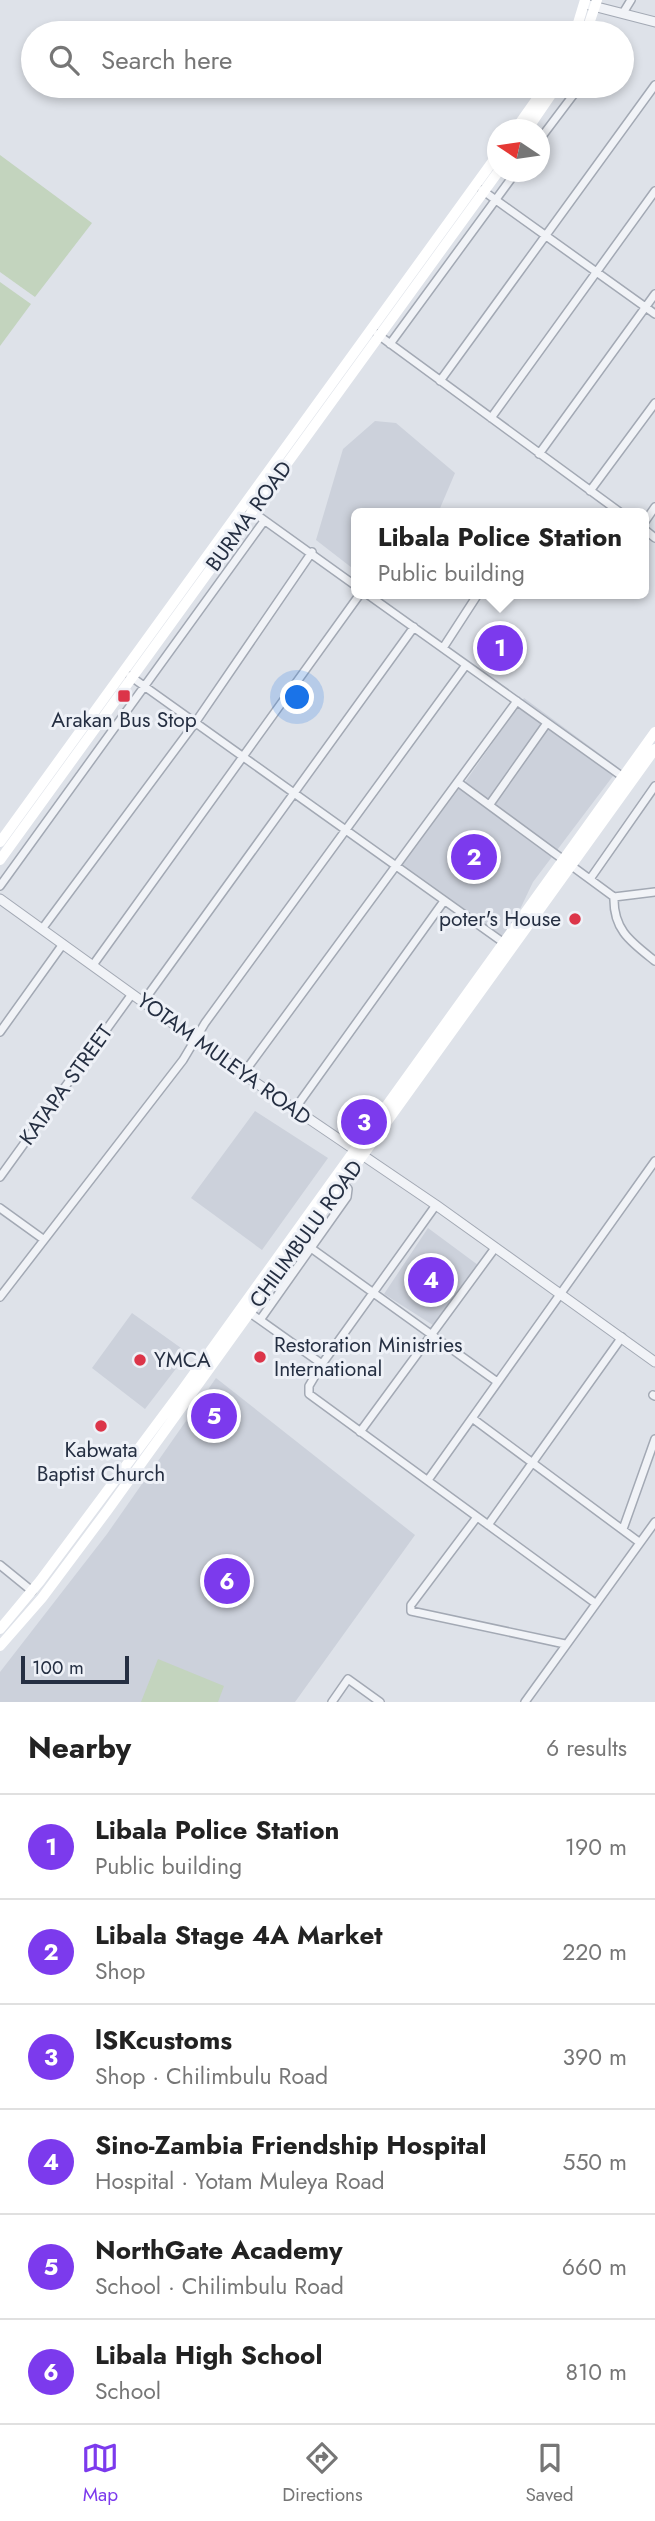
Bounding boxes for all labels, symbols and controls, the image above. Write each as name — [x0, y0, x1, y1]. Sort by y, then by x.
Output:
search box — [21, 21, 634, 98]
icon: search — [45, 41, 83, 79]
text: Search here — [101, 41, 233, 79]
north arrow — [487, 119, 550, 182]
street label: BURMA ROAD — [199, 455, 299, 577]
popup — [351, 508, 649, 599]
text: Libala Police Station — [378, 518, 622, 556]
text: Public building — [378, 556, 525, 590]
pin: 1 — [477, 622, 523, 674]
your location — [280, 680, 314, 714]
marker: Arakan Bus Stop — [116, 688, 132, 704]
place label: Arakan Bus Stop — [51, 705, 197, 735]
pin: 2 — [451, 831, 497, 883]
place label: poter's House — [439, 904, 561, 934]
marker: poter's House — [567, 911, 583, 927]
street label: YOTAM MULEYA ROAD — [131, 986, 317, 1132]
street label: KATAPA STREET — [12, 1019, 120, 1151]
pin: 3 — [341, 1096, 387, 1148]
street label: CHILIMBULU ROAD — [242, 1154, 370, 1314]
pin: 4 — [408, 1254, 454, 1306]
place label: Restoration Ministries International — [274, 1330, 463, 1384]
place label: YMCA — [154, 1345, 211, 1375]
marker: Restoration Ministries International — [252, 1349, 268, 1365]
marker: YMCA — [132, 1352, 148, 1368]
pin: 5 — [191, 1390, 237, 1442]
marker: Kabwata Baptist Church — [93, 1418, 109, 1434]
place label: Kabwata Baptist Church — [37, 1435, 165, 1489]
pin: 6 — [204, 1555, 250, 1607]
scale bar — [21, 1653, 130, 1685]
text: 100 m — [32, 1654, 84, 1681]
text: Nearby — [28, 1726, 131, 1769]
text: 6 results — [546, 1731, 627, 1765]
text: Libala Police Station — [95, 1811, 340, 1849]
text: 1 — [45, 1830, 57, 1864]
text: 190 m — [565, 1830, 627, 1864]
text: Public building — [95, 1849, 242, 1883]
text: Libala Stage 4A Market — [95, 1916, 383, 1954]
text: 2 — [43, 1935, 59, 1969]
text: 220 m — [562, 1935, 627, 1969]
text: Shop — [95, 1954, 145, 1988]
text: lSKcustoms — [95, 2021, 232, 2059]
text: 3 — [44, 2040, 58, 2074]
text: 390 m — [563, 2040, 627, 2074]
text: Shop · Chilimbulu Road — [95, 2059, 328, 2093]
text: Sino-Zambia Friendship Hospital — [95, 2126, 486, 2164]
text: 4 — [43, 2145, 59, 2179]
text: 550 m — [562, 2145, 627, 2179]
text: Hospital · Yotam Muleya Road — [95, 2164, 385, 2198]
text: NorthGate Academy — [95, 2231, 343, 2269]
text: 5 — [44, 2250, 58, 2284]
text: 660 m — [562, 2250, 627, 2284]
text: School · Chilimbulu Road — [95, 2269, 344, 2303]
text: Libala High School — [95, 2336, 322, 2374]
text: 6 — [43, 2355, 59, 2389]
text: 810 m — [565, 2355, 627, 2389]
text: School — [95, 2374, 161, 2408]
tab: Map — [81, 2439, 119, 2508]
tab: Directions — [282, 2439, 363, 2508]
tab: Saved — [525, 2439, 574, 2508]

